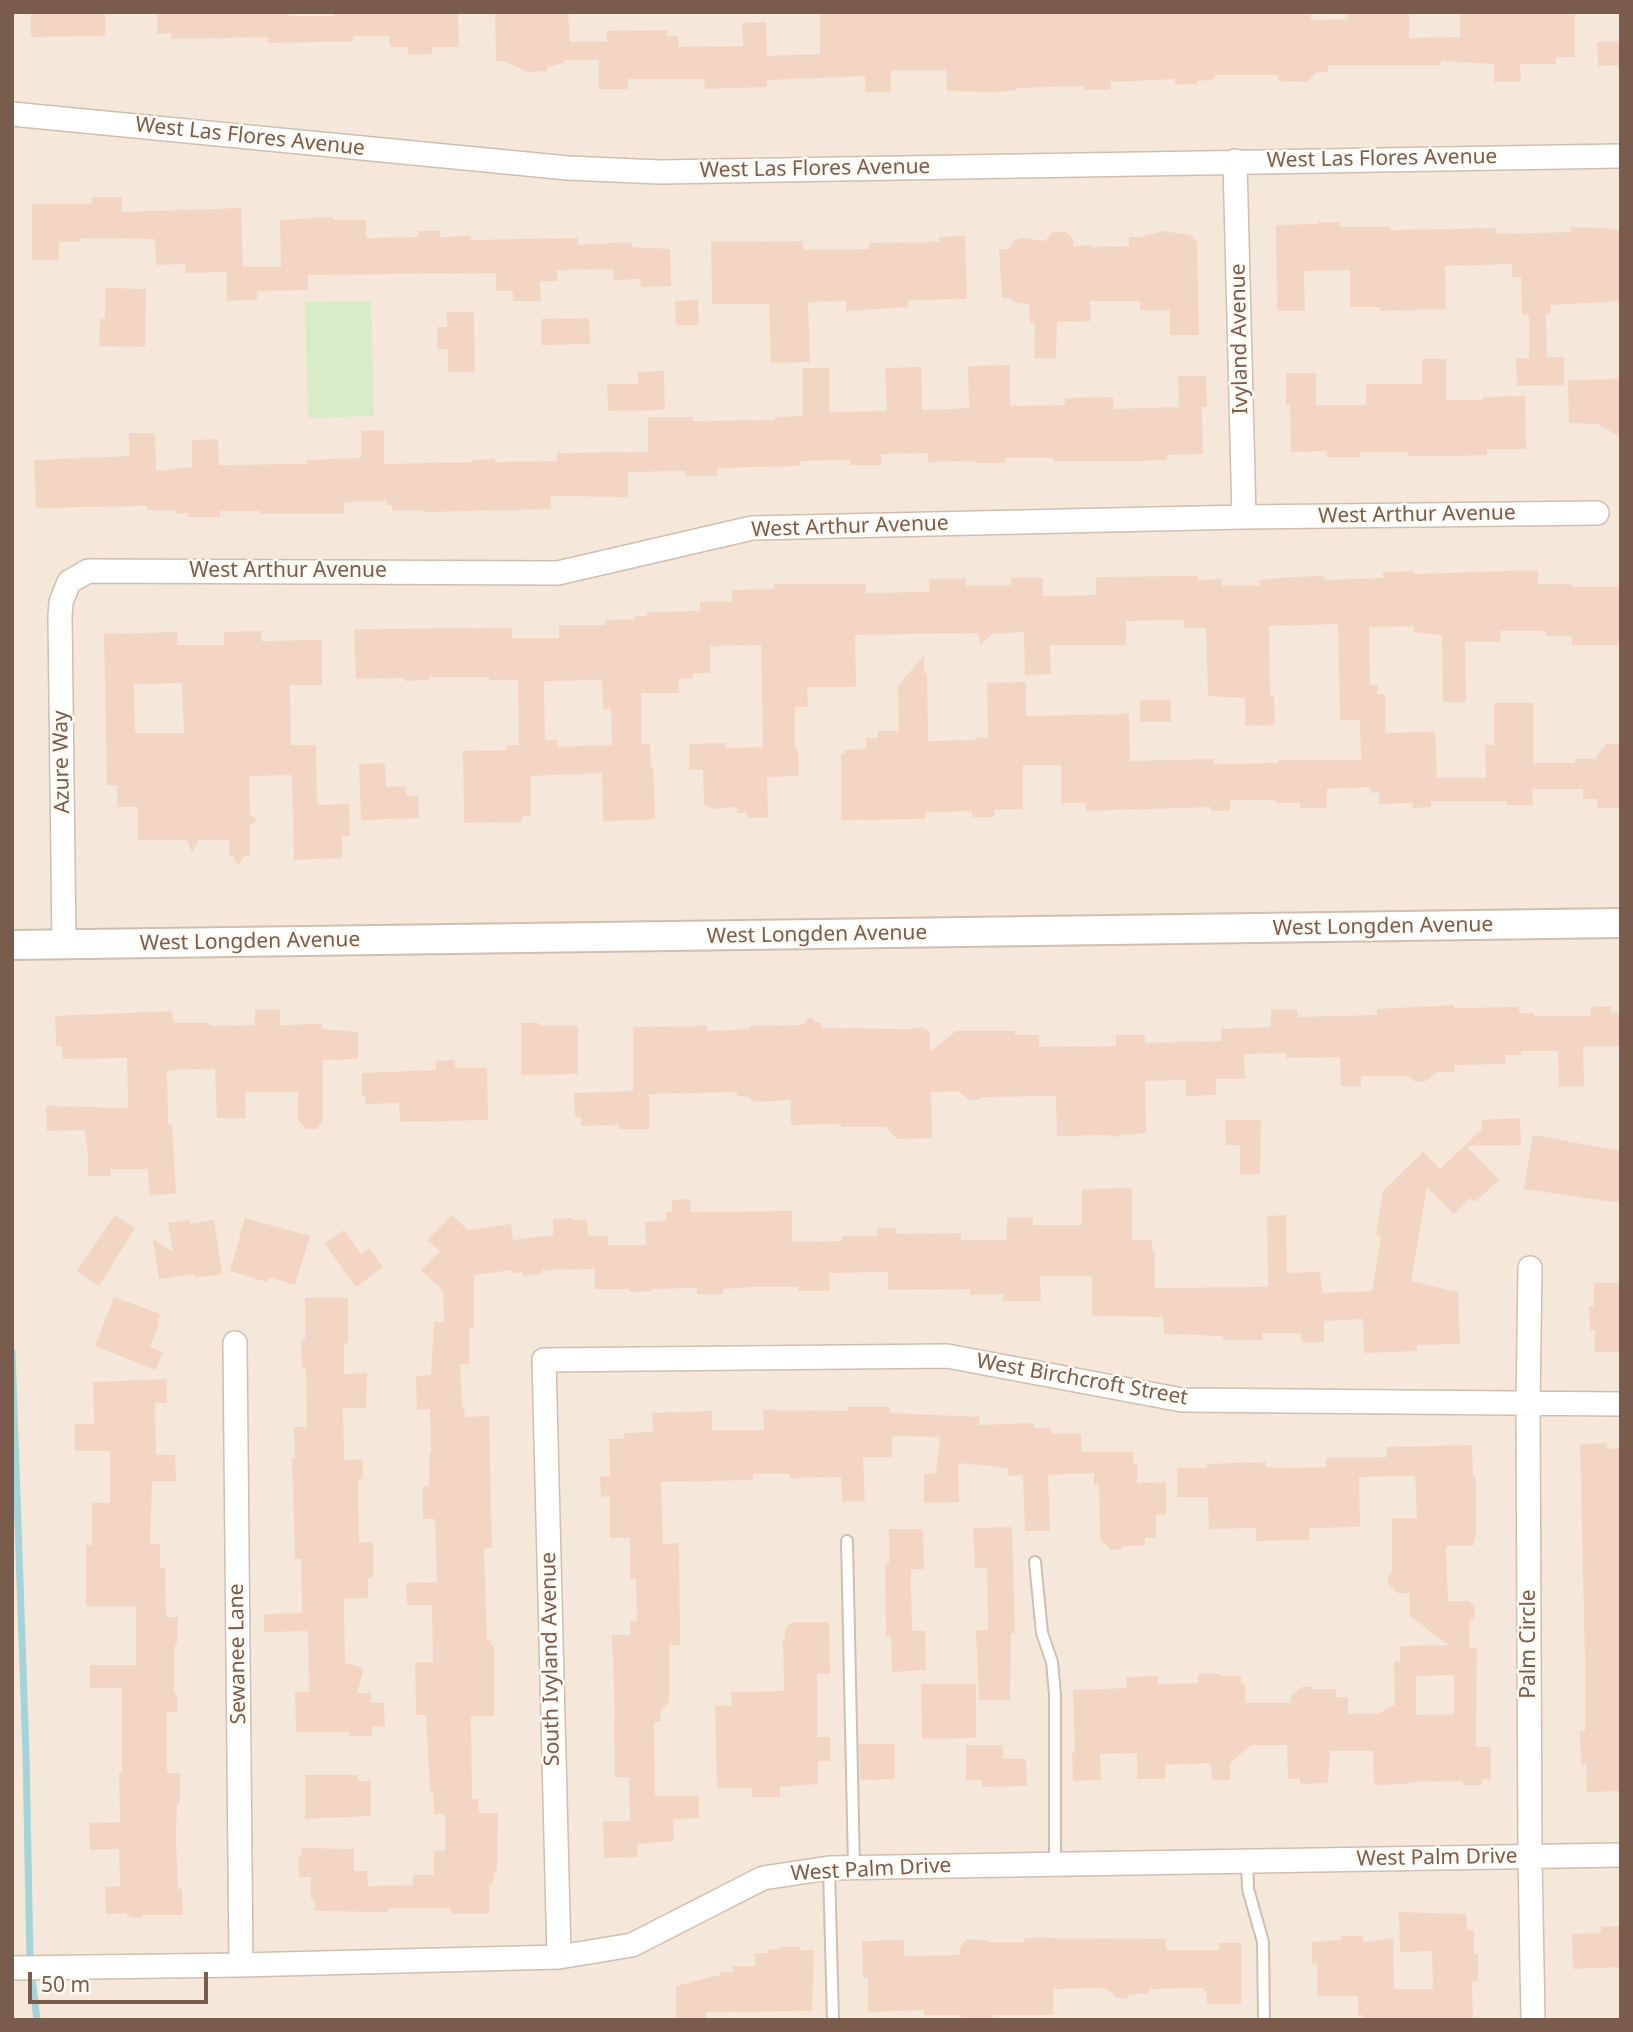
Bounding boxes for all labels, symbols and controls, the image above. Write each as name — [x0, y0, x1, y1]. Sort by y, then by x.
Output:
street label: West Las Flores Avenue — [134, 112, 366, 162]
street label: West Las Flores Avenue — [1266, 144, 1498, 174]
street label: West Las Flores Avenue — [699, 154, 931, 184]
street label: Ivyland Avenue — [1226, 263, 1254, 415]
street label: West Arthur Avenue — [1318, 501, 1516, 529]
street label: West Arthur Avenue — [751, 511, 949, 543]
street label: West Arthur Avenue — [189, 558, 387, 584]
street label: Azure Way — [48, 710, 76, 814]
street label: West Longden Avenue — [1273, 912, 1493, 942]
street label: West Longden Avenue — [707, 920, 927, 950]
street label: West Longden Avenue — [140, 927, 360, 957]
street label: West Birchcroft Street — [974, 1349, 1190, 1411]
street label: South Ivyland Avenue — [537, 1552, 565, 1766]
street label: Sewanee Lane — [224, 1583, 252, 1725]
street label: Palm Circle — [1516, 1589, 1542, 1699]
street label: West Palm Drive — [1356, 1844, 1518, 1872]
street label: West Palm Drive — [790, 1853, 952, 1887]
scale bar — [32, 1958, 212, 2002]
text: 50 m — [41, 1970, 90, 1998]

